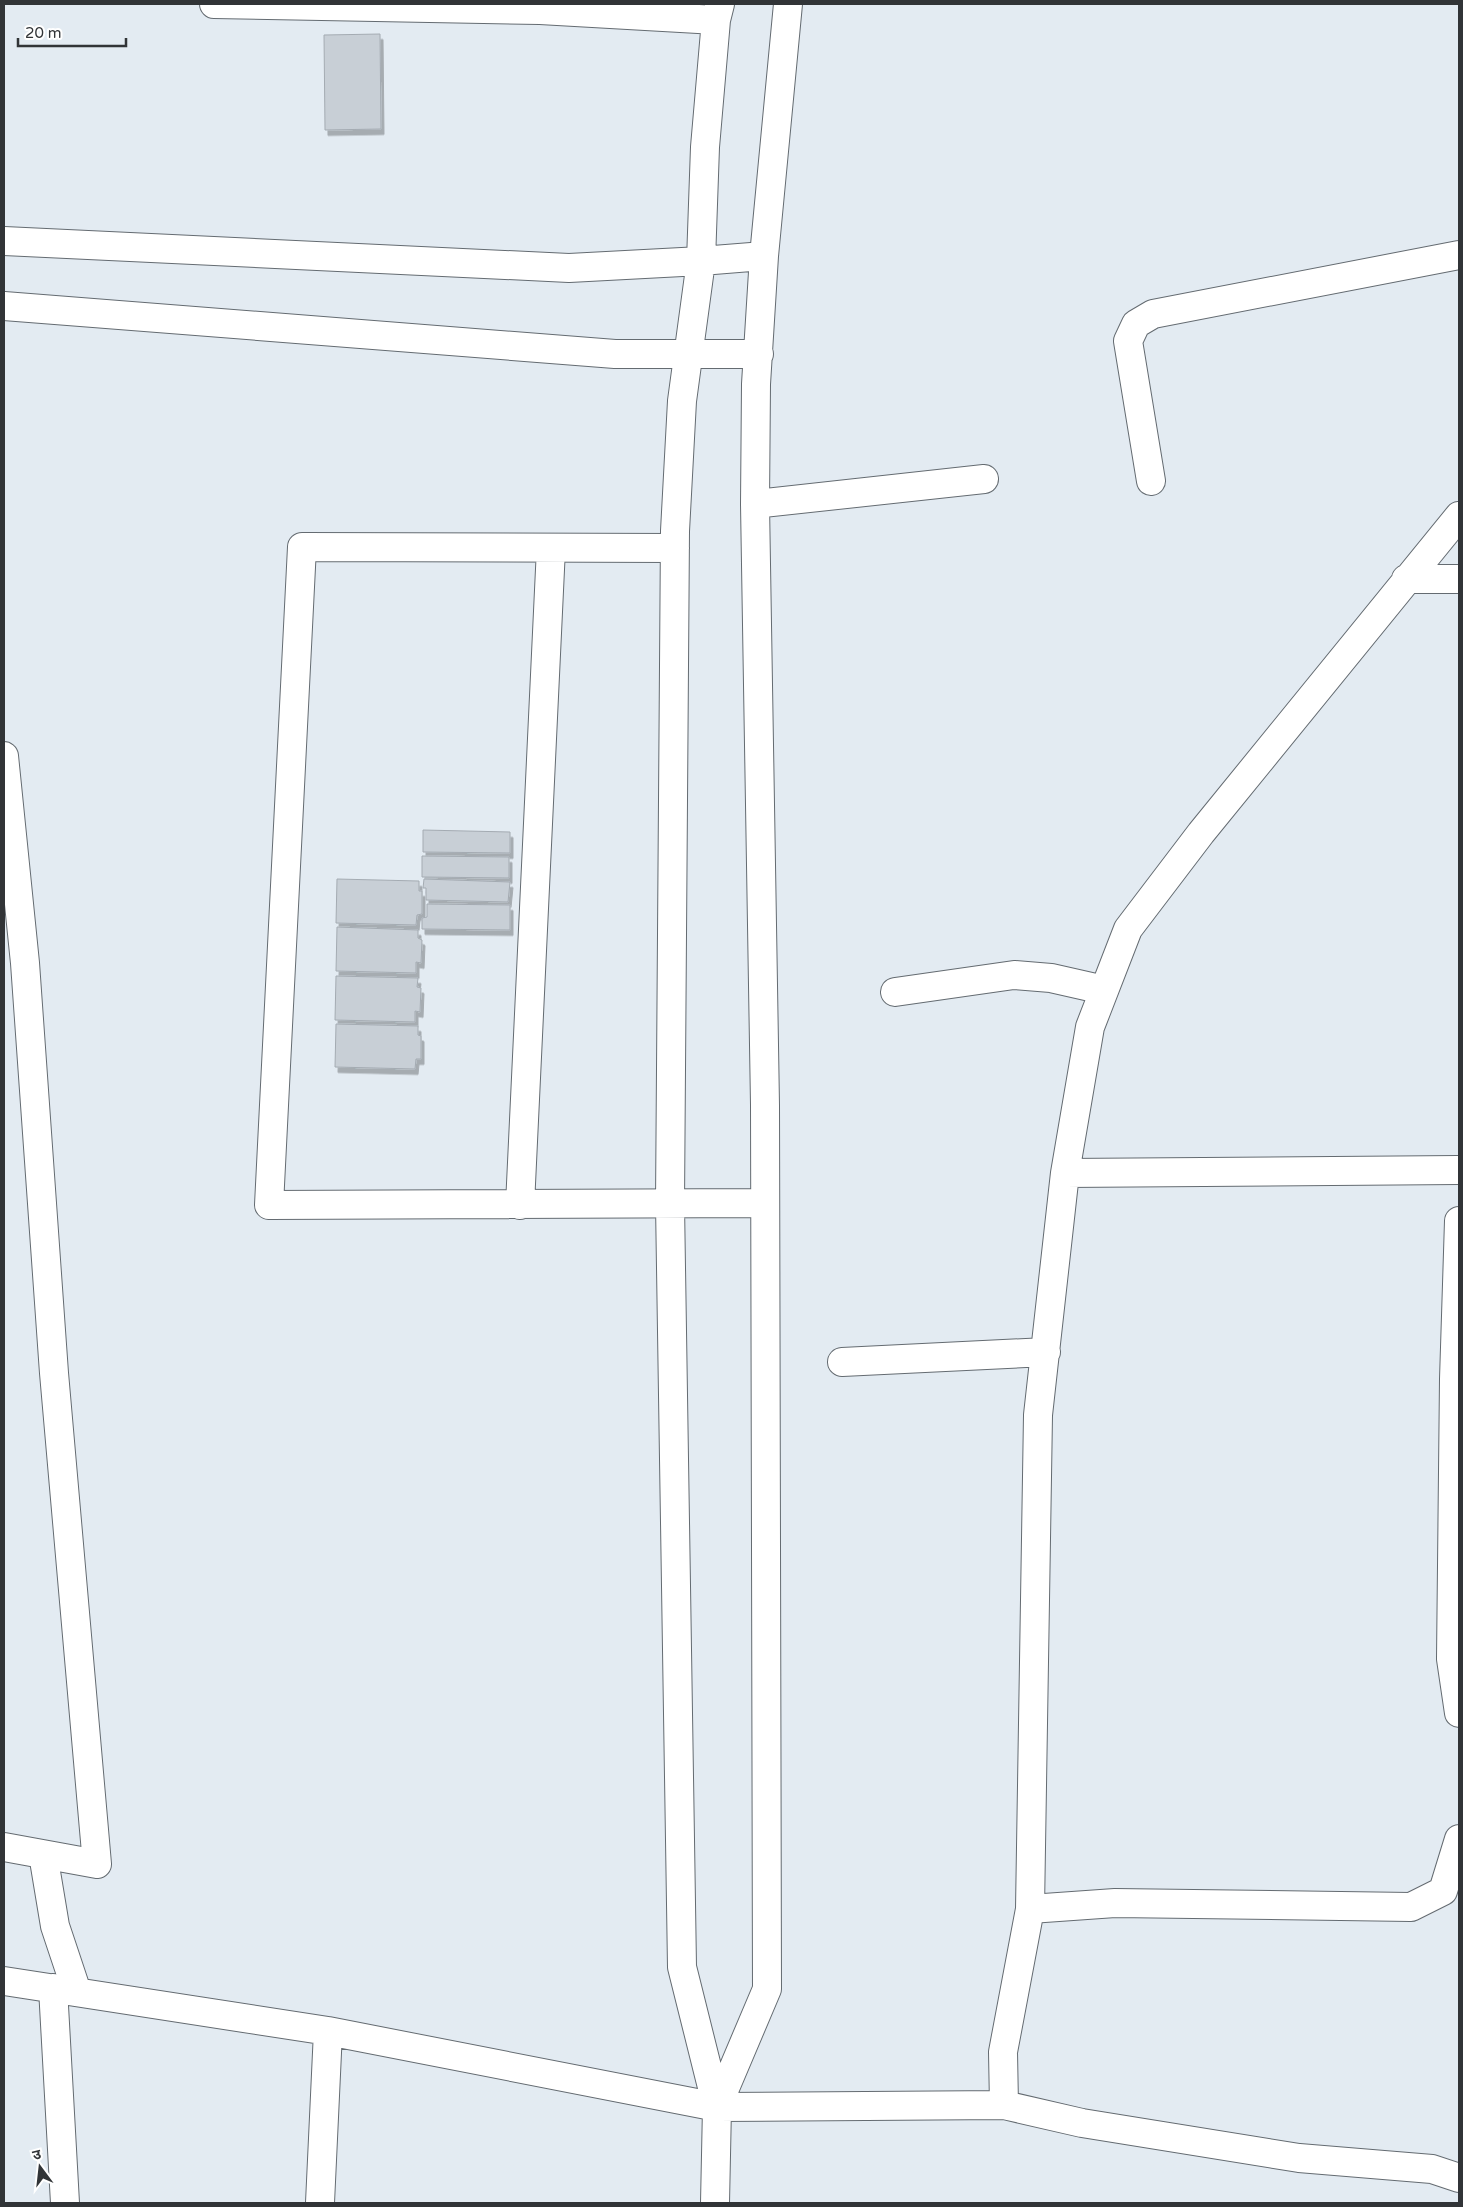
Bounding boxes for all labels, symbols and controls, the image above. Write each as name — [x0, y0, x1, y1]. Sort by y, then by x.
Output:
scale bar — [18, 15, 125, 47]
text: 20 m — [25, 24, 62, 42]
north arrow — [15, 2142, 65, 2192]
text: उ — [31, 2145, 44, 2164]

